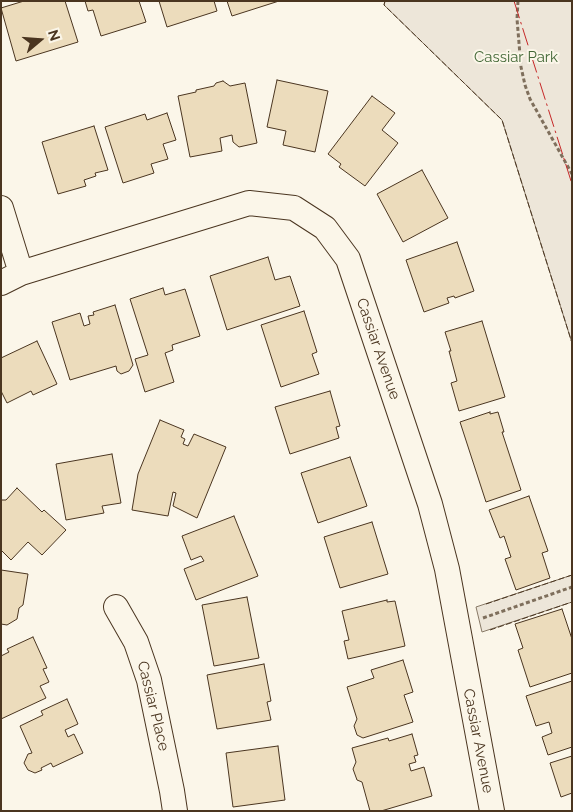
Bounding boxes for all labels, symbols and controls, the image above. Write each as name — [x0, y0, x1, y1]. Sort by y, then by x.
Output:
north arrow — [15, 15, 65, 65]
text: N — [45, 28, 64, 43]
park label: Cassiar Park — [474, 48, 558, 66]
street label: Cassiar Avenue — [352, 296, 404, 402]
street label: Cassiar Place — [133, 659, 173, 753]
street label: Cassiar Avenue — [459, 687, 497, 795]

